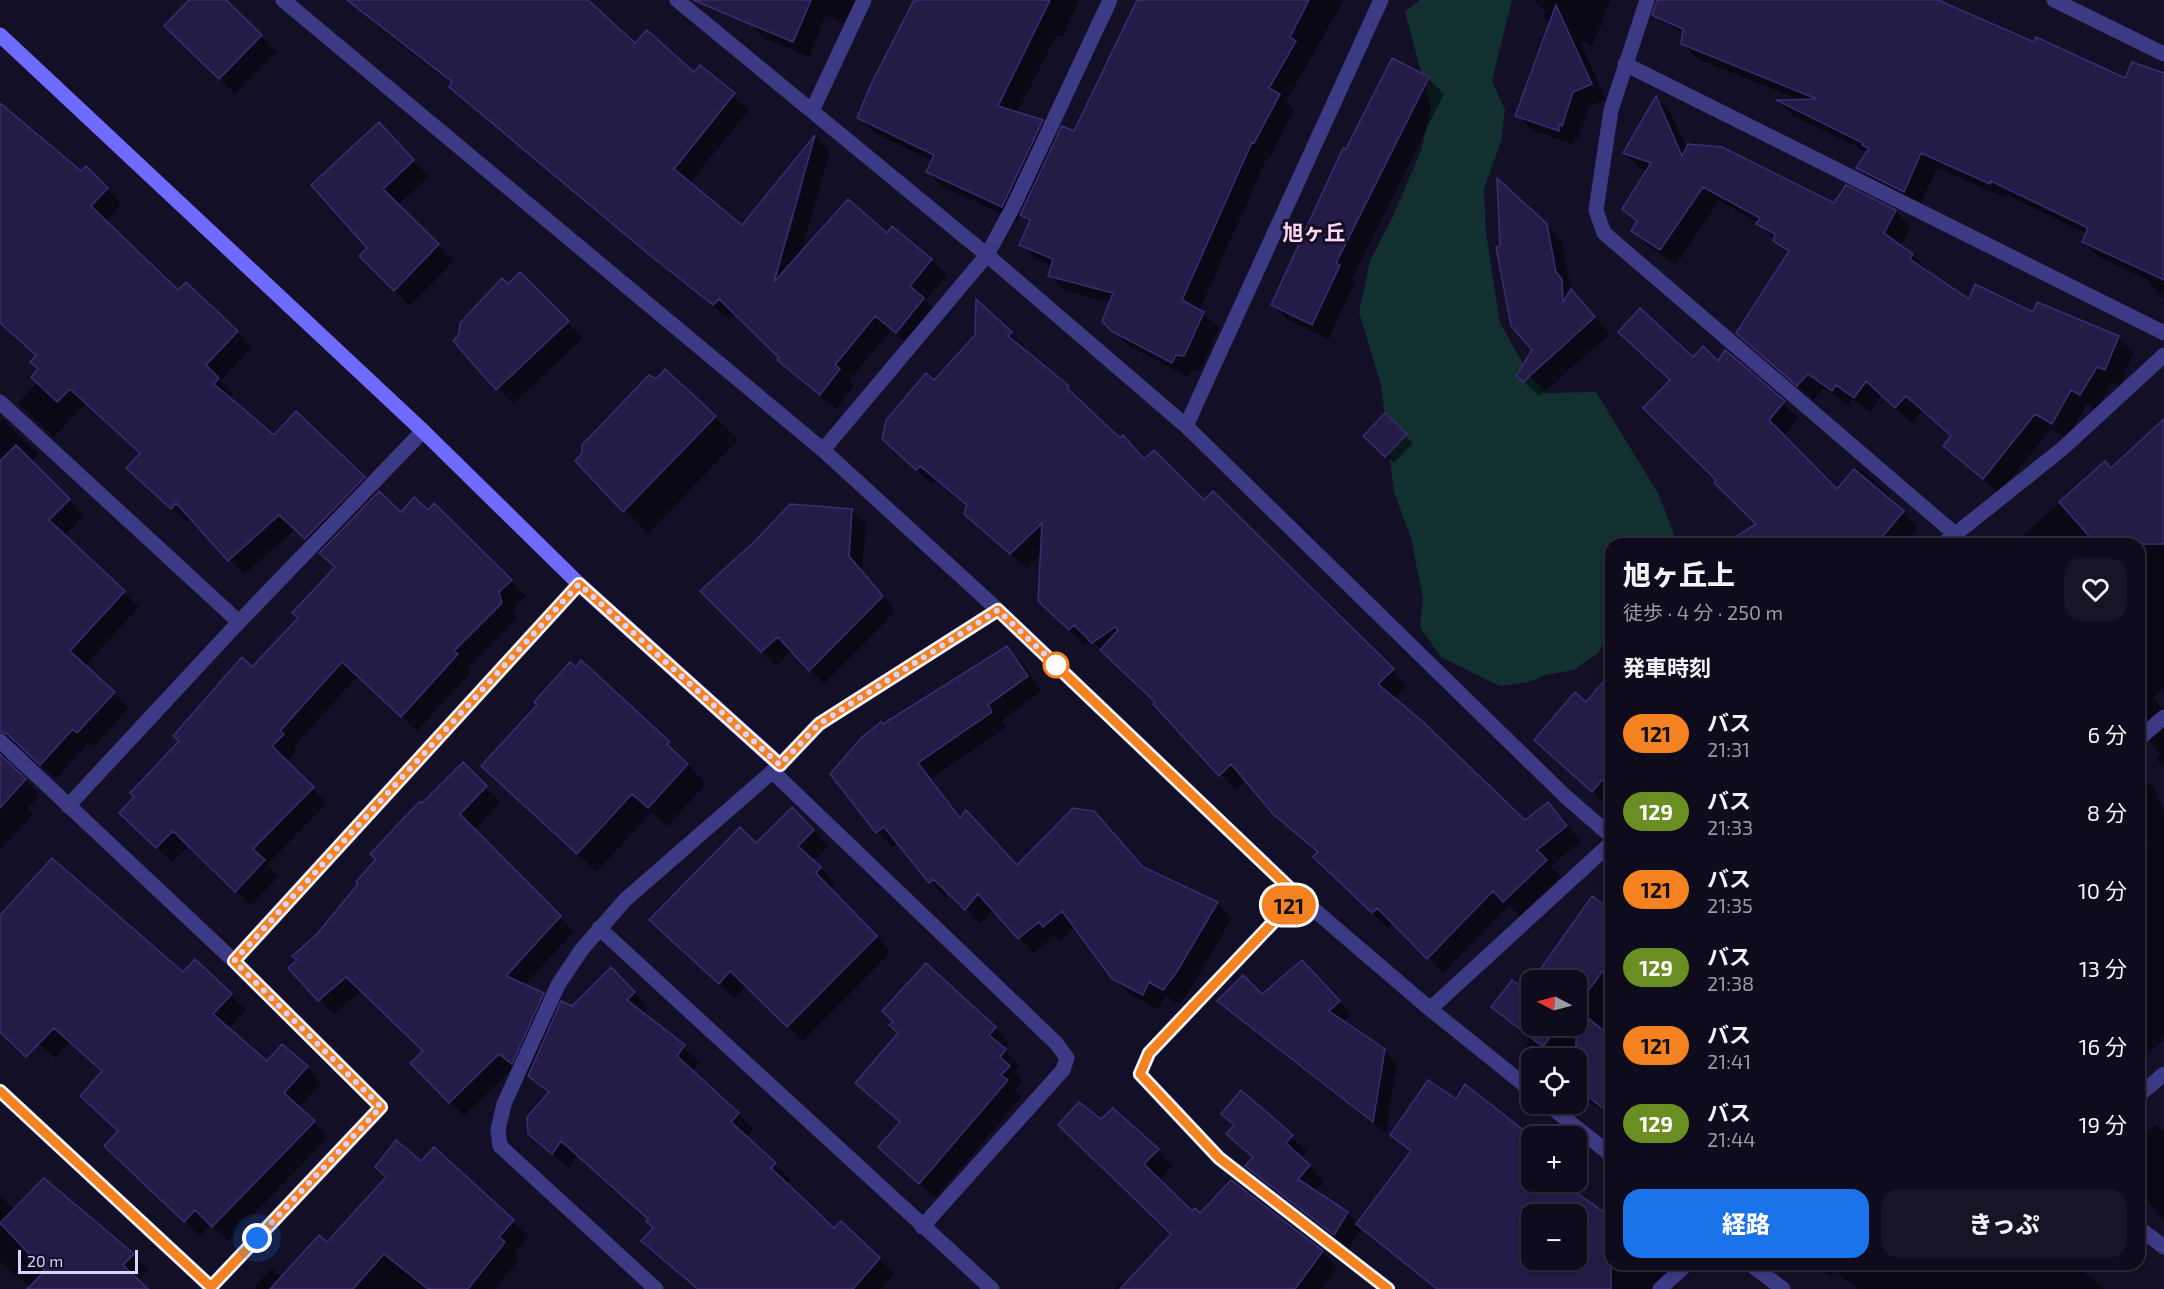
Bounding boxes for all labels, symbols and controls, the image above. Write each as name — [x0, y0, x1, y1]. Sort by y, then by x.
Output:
district label: 旭ヶ丘 — [1283, 219, 1346, 244]
text: 旭ヶ丘上 — [1623, 557, 1735, 591]
button: heart — [2064, 558, 2127, 621]
text: 徒歩 · 4 分 · 250 m — [1623, 600, 1783, 624]
unlabelled marker — [1043, 652, 1069, 678]
text: 発車時刻 — [1623, 654, 1711, 680]
text: バス — [1707, 709, 1751, 735]
text: 121 — [1641, 721, 1671, 746]
text: 6 分 — [2088, 721, 2127, 747]
text: 21:31 — [1707, 737, 1750, 761]
text: バス — [1707, 787, 1751, 813]
text: 129 — [1639, 799, 1673, 824]
text: 8 分 — [2087, 799, 2127, 825]
text: 21:33 — [1707, 815, 1753, 839]
text: バス — [1707, 865, 1751, 891]
text: 121 — [1641, 877, 1671, 902]
text: 10 分 — [2078, 877, 2127, 903]
line badge: 121 — [1254, 886, 1324, 924]
text: 121 — [1274, 893, 1304, 918]
text: 21:35 — [1707, 893, 1753, 917]
text: バス — [1707, 943, 1751, 969]
text: 129 — [1639, 955, 1673, 980]
text: 13 分 — [2079, 955, 2127, 981]
north arrow — [1521, 970, 1587, 1036]
map controls — [1521, 970, 1587, 1270]
text: 21:38 — [1707, 971, 1754, 995]
text: バス — [1707, 1021, 1751, 1047]
text: 121 — [1641, 1033, 1671, 1058]
text: 16 分 — [2079, 1033, 2127, 1059]
button: locate — [1521, 1048, 1587, 1114]
text: 21:41 — [1707, 1049, 1751, 1073]
text: バス — [1707, 1099, 1751, 1125]
text: 129 — [1639, 1111, 1673, 1136]
text: 19 分 — [2079, 1111, 2127, 1137]
button: + — [1521, 1126, 1587, 1192]
text: 21:44 — [1707, 1127, 1756, 1151]
button: 経路 — [1623, 1189, 1869, 1258]
button: きっぷ — [1881, 1189, 2127, 1258]
button: − — [1521, 1204, 1587, 1270]
your location — [242, 1223, 272, 1253]
scale bar — [18, 1247, 138, 1274]
text: 20 m — [27, 1251, 63, 1270]

